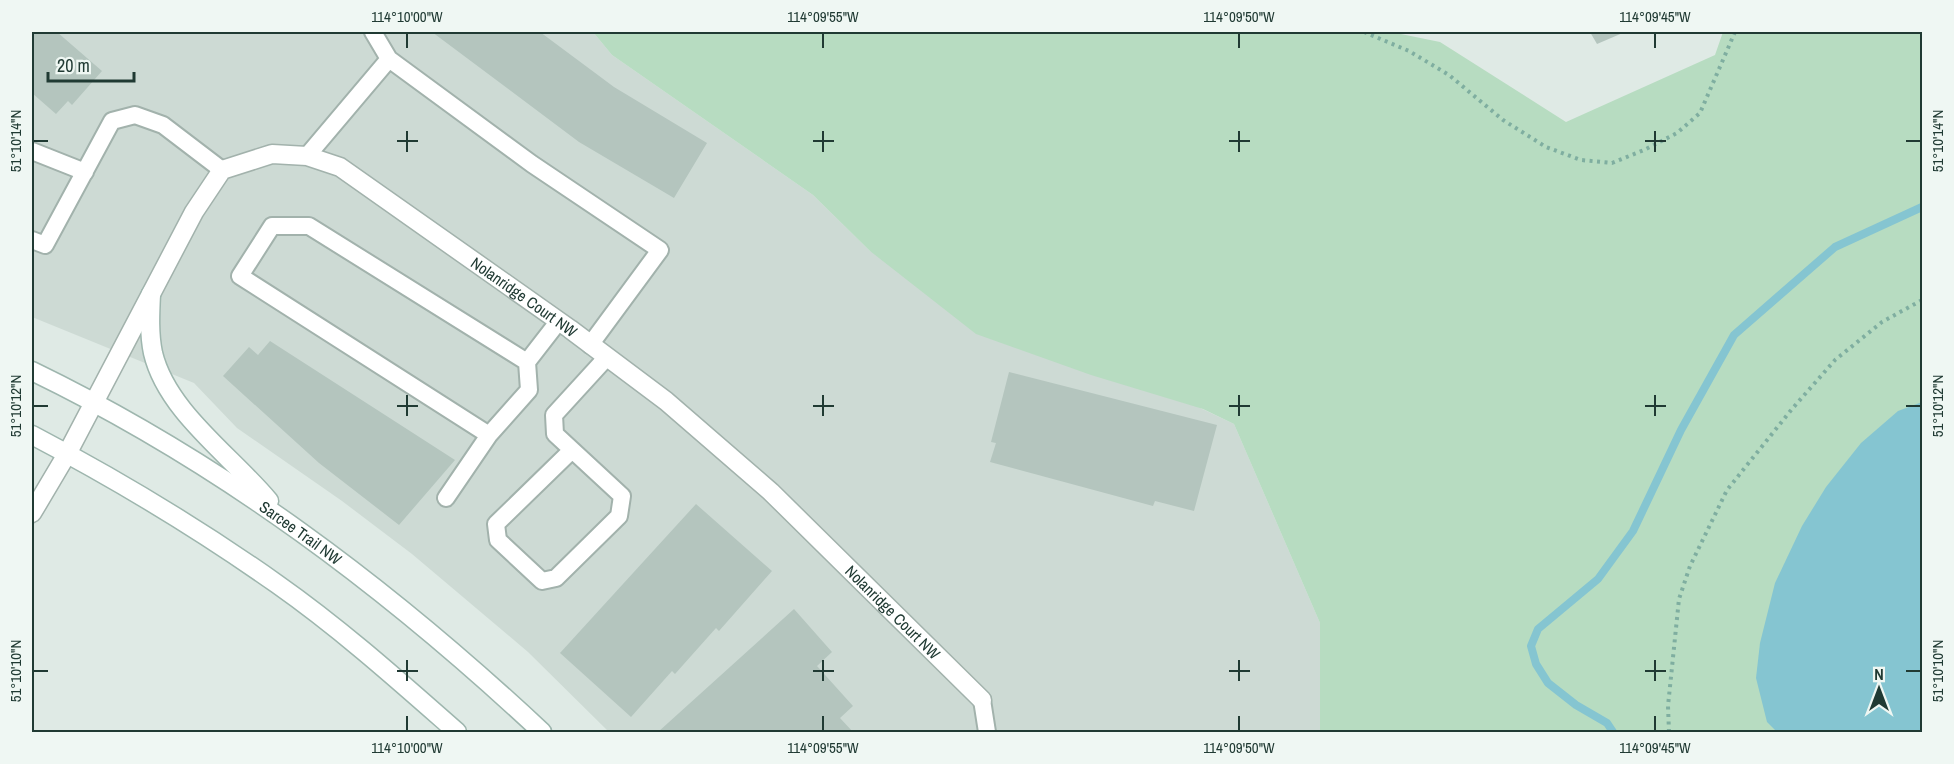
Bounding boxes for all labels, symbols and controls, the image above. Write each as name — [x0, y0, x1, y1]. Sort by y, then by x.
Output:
text: 114°10'00"W — [371, 6, 443, 27]
text: 114°09'55"W — [787, 6, 859, 27]
text: 114°09'50"W — [1203, 6, 1275, 27]
text: 114°09'45"W — [1619, 6, 1691, 27]
scale bar — [48, 45, 134, 83]
text: 20 m — [57, 53, 90, 78]
text: 51°10'14"N — [5, 110, 26, 172]
text: 51°10'14"N — [1927, 110, 1948, 172]
street label: Nolanridge Court NW — [467, 252, 582, 342]
text: 51°10'12"N — [5, 375, 26, 437]
text: 51°10'12"N — [1927, 375, 1948, 437]
street label: Sarcee Trail NW — [255, 496, 347, 570]
street label: Nolanridge Court NW — [840, 560, 946, 664]
text: 51°10'10"N — [5, 640, 26, 702]
text: 51°10'10"N — [1927, 640, 1948, 702]
north arrow — [1849, 659, 1909, 719]
text: N — [1874, 663, 1884, 685]
text: 114°10'00"W — [371, 737, 443, 758]
text: 114°09'55"W — [787, 737, 859, 758]
text: 114°09'50"W — [1203, 737, 1275, 758]
text: 114°09'45"W — [1619, 737, 1691, 758]

